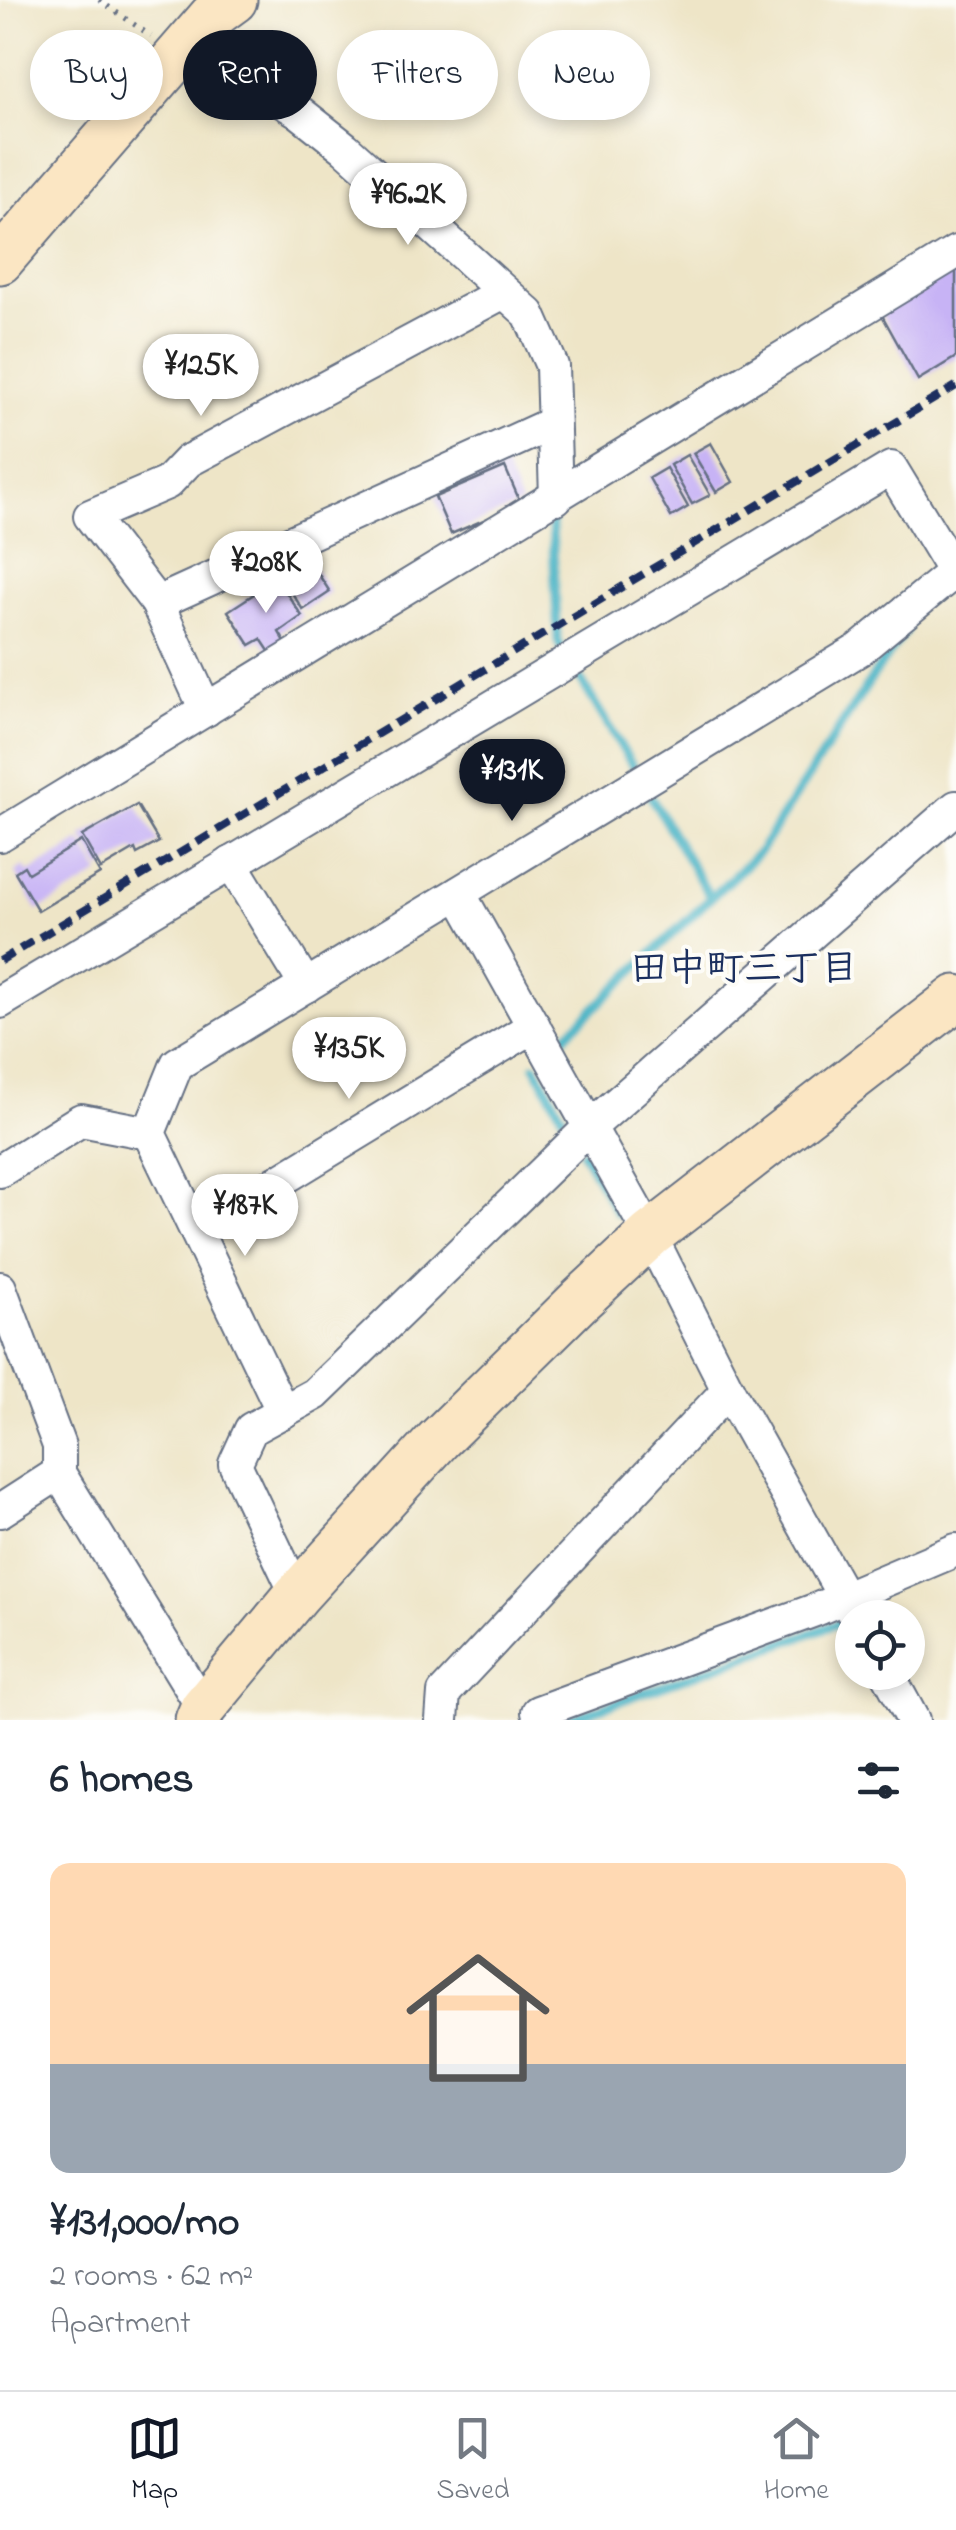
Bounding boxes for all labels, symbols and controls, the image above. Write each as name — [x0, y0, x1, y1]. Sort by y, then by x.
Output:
chip: Buy — [30, 30, 163, 120]
chip: Rent — [183, 30, 317, 120]
chip: Filters — [337, 30, 498, 120]
chip: New — [518, 30, 650, 120]
pin: ¥96.2K — [327, 163, 489, 248]
text: ¥96.2K — [371, 172, 445, 219]
pin: ¥125K — [131, 334, 271, 419]
text: ¥125K — [165, 343, 237, 390]
pin: ¥208K — [196, 531, 336, 616]
text: ¥208K — [231, 540, 301, 587]
pin: ¥131K — [442, 739, 582, 824]
text: ¥131K — [481, 748, 543, 795]
district label: 田中町三丁目 — [630, 943, 858, 999]
pin: ¥135K — [279, 1017, 419, 1102]
text: ¥135K — [314, 1026, 384, 1073]
pin: ¥187K — [175, 1174, 315, 1259]
text: ¥187K — [213, 1183, 277, 1230]
map controls — [835, 1600, 925, 1690]
button: locate — [835, 1600, 925, 1690]
text: 6 homes — [50, 1750, 194, 1811]
icon: filters — [851, 1753, 906, 1808]
icon: home — [388, 1928, 568, 2108]
text: ¥131,000/mo — [50, 2193, 240, 2254]
text: 2 rooms · 62 m² — [50, 2254, 253, 2301]
text: Apartment — [50, 2301, 191, 2348]
tab: Map — [127, 2411, 182, 2512]
tab: Saved — [436, 2411, 509, 2512]
tab: Home — [764, 2411, 829, 2512]

